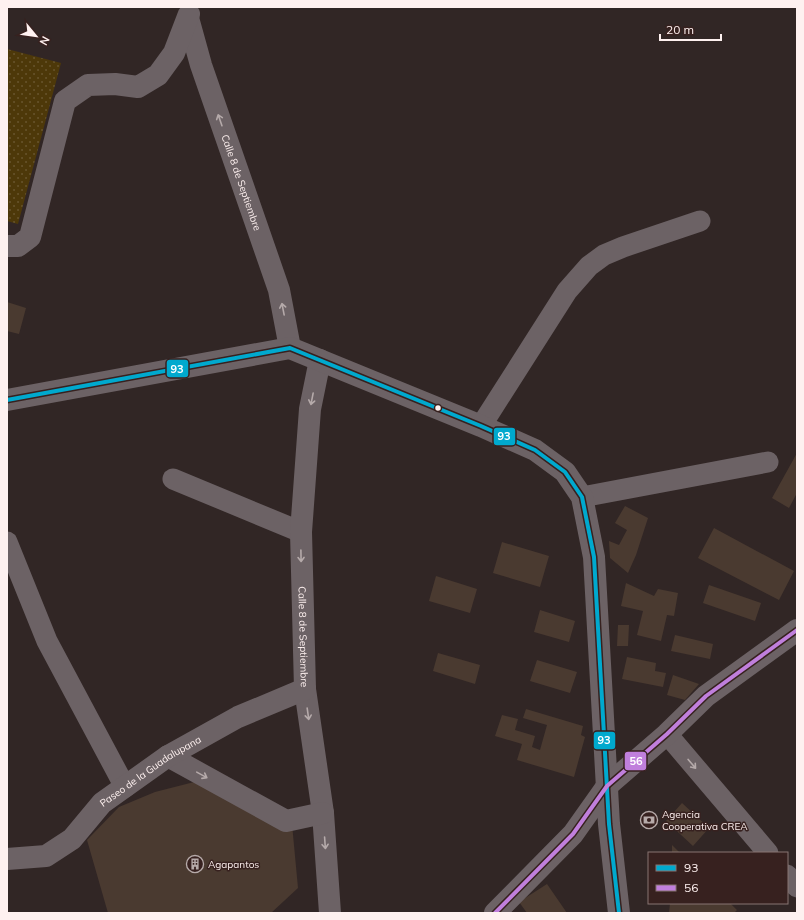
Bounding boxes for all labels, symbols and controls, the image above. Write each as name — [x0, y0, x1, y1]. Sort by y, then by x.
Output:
north arrow — [16, 16, 56, 56]
scale bar — [660, 16, 721, 42]
text: 20 m — [666, 22, 694, 37]
text: N — [37, 34, 53, 48]
one-way arrow — [216, 113, 223, 126]
street label: Calle 8 de Septiembre — [219, 133, 264, 232]
one-way arrow — [279, 303, 287, 316]
line badge: 93 — [166, 359, 189, 378]
text: 93 — [170, 362, 184, 376]
one-way arrow — [308, 392, 316, 405]
unlabelled marker — [433, 403, 443, 413]
line badge: 93 — [493, 427, 516, 446]
text: 93 — [497, 429, 511, 443]
one-way arrow — [298, 549, 305, 562]
street label: Calle 8 de Septiembre — [295, 586, 311, 687]
one-way arrow — [305, 707, 313, 720]
line badge: 93 — [593, 731, 616, 750]
street label: Paseo de la Guadalupana — [97, 733, 203, 810]
text: 93 — [597, 733, 611, 747]
line badge: 56 — [624, 751, 647, 771]
text: 56 — [629, 754, 643, 768]
one-way arrow — [688, 758, 697, 769]
one-way arrow — [196, 771, 208, 779]
place label: Agencia Cooperativa CREA — [662, 808, 748, 833]
bank icon: Agencia Cooperativa CREA — [639, 810, 659, 830]
one-way arrow — [321, 836, 328, 849]
legend — [648, 852, 788, 904]
building icon: Agapantos — [185, 854, 205, 874]
place label: Agapantos — [208, 858, 259, 871]
text: 93 — [684, 860, 698, 875]
text: 56 — [684, 880, 698, 895]

